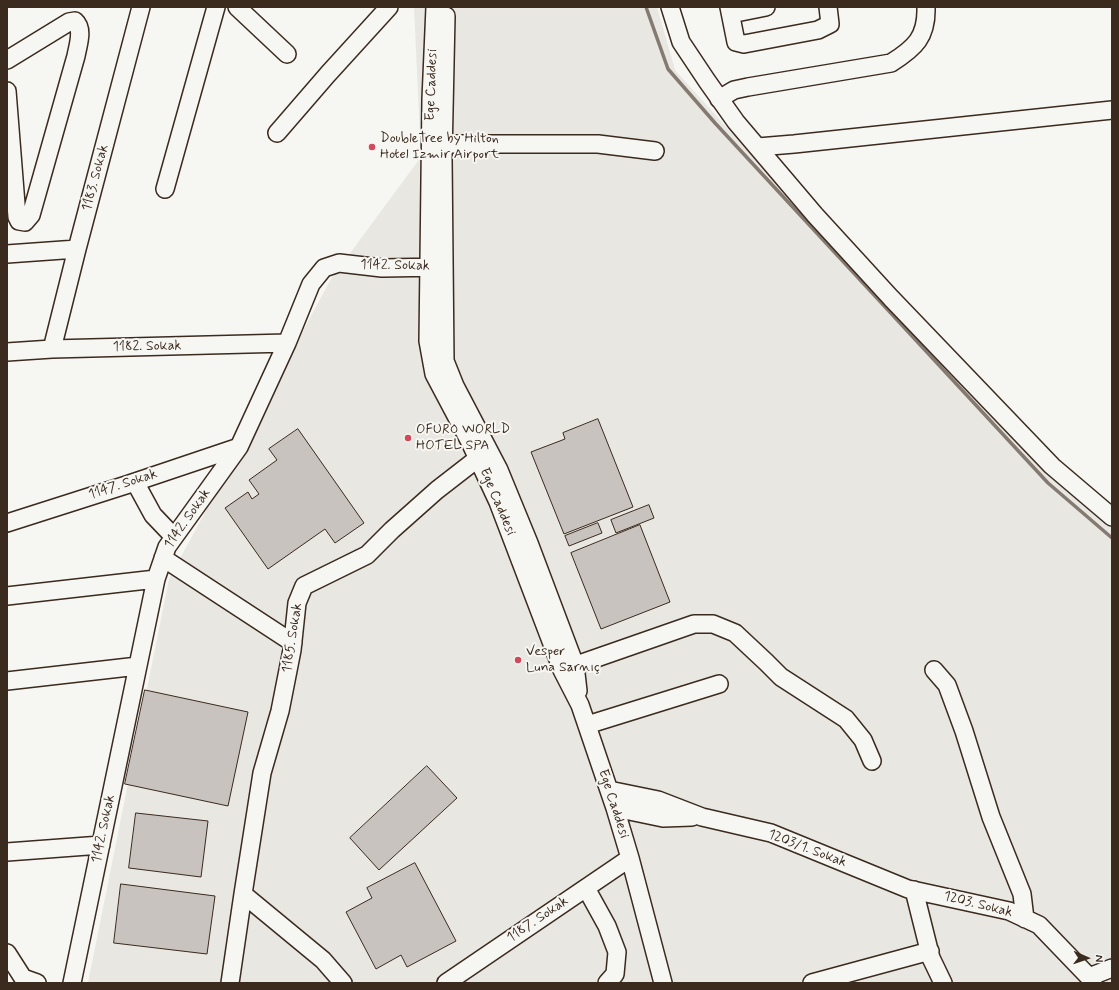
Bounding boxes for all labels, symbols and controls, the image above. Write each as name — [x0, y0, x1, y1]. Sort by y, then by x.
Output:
street label: Ege Caddesi — [422, 49, 442, 121]
place label: DoubleTree by Hilton Hotel Izmir Airport — [380, 131, 499, 164]
marker: DoubleTree by Hilton Hotel Izmir Airport — [367, 142, 377, 152]
street label: 1183. Sokak — [79, 143, 113, 213]
street label: 1142. Sokak — [360, 257, 430, 275]
street label: 1182. Sokak — [112, 338, 182, 356]
place label: OFURO WORLD HOTEL SPA — [416, 422, 510, 454]
marker: OFURO WORLD HOTEL SPA — [403, 433, 413, 443]
street label: 1147. Sokak — [87, 466, 159, 504]
street label: Ege Caddesi — [475, 466, 519, 538]
street label: 1142. Sokak — [161, 486, 215, 552]
street label: 1185. Sokak — [279, 602, 307, 674]
place label: Vesper Luna Sarnıç — [526, 644, 600, 676]
marker: Vesper Luna Sarnıç — [513, 655, 523, 665]
street label: Ege Caddesi — [594, 767, 632, 841]
street label: 1142. Sokak — [89, 793, 119, 865]
street label: 1203/1. Sokak — [765, 826, 849, 872]
street label: 1203. Sokak — [942, 888, 1014, 922]
street label: 1187. Sokak — [504, 893, 572, 947]
north arrow — [1067, 938, 1107, 978]
text: N — [1092, 955, 1106, 962]

